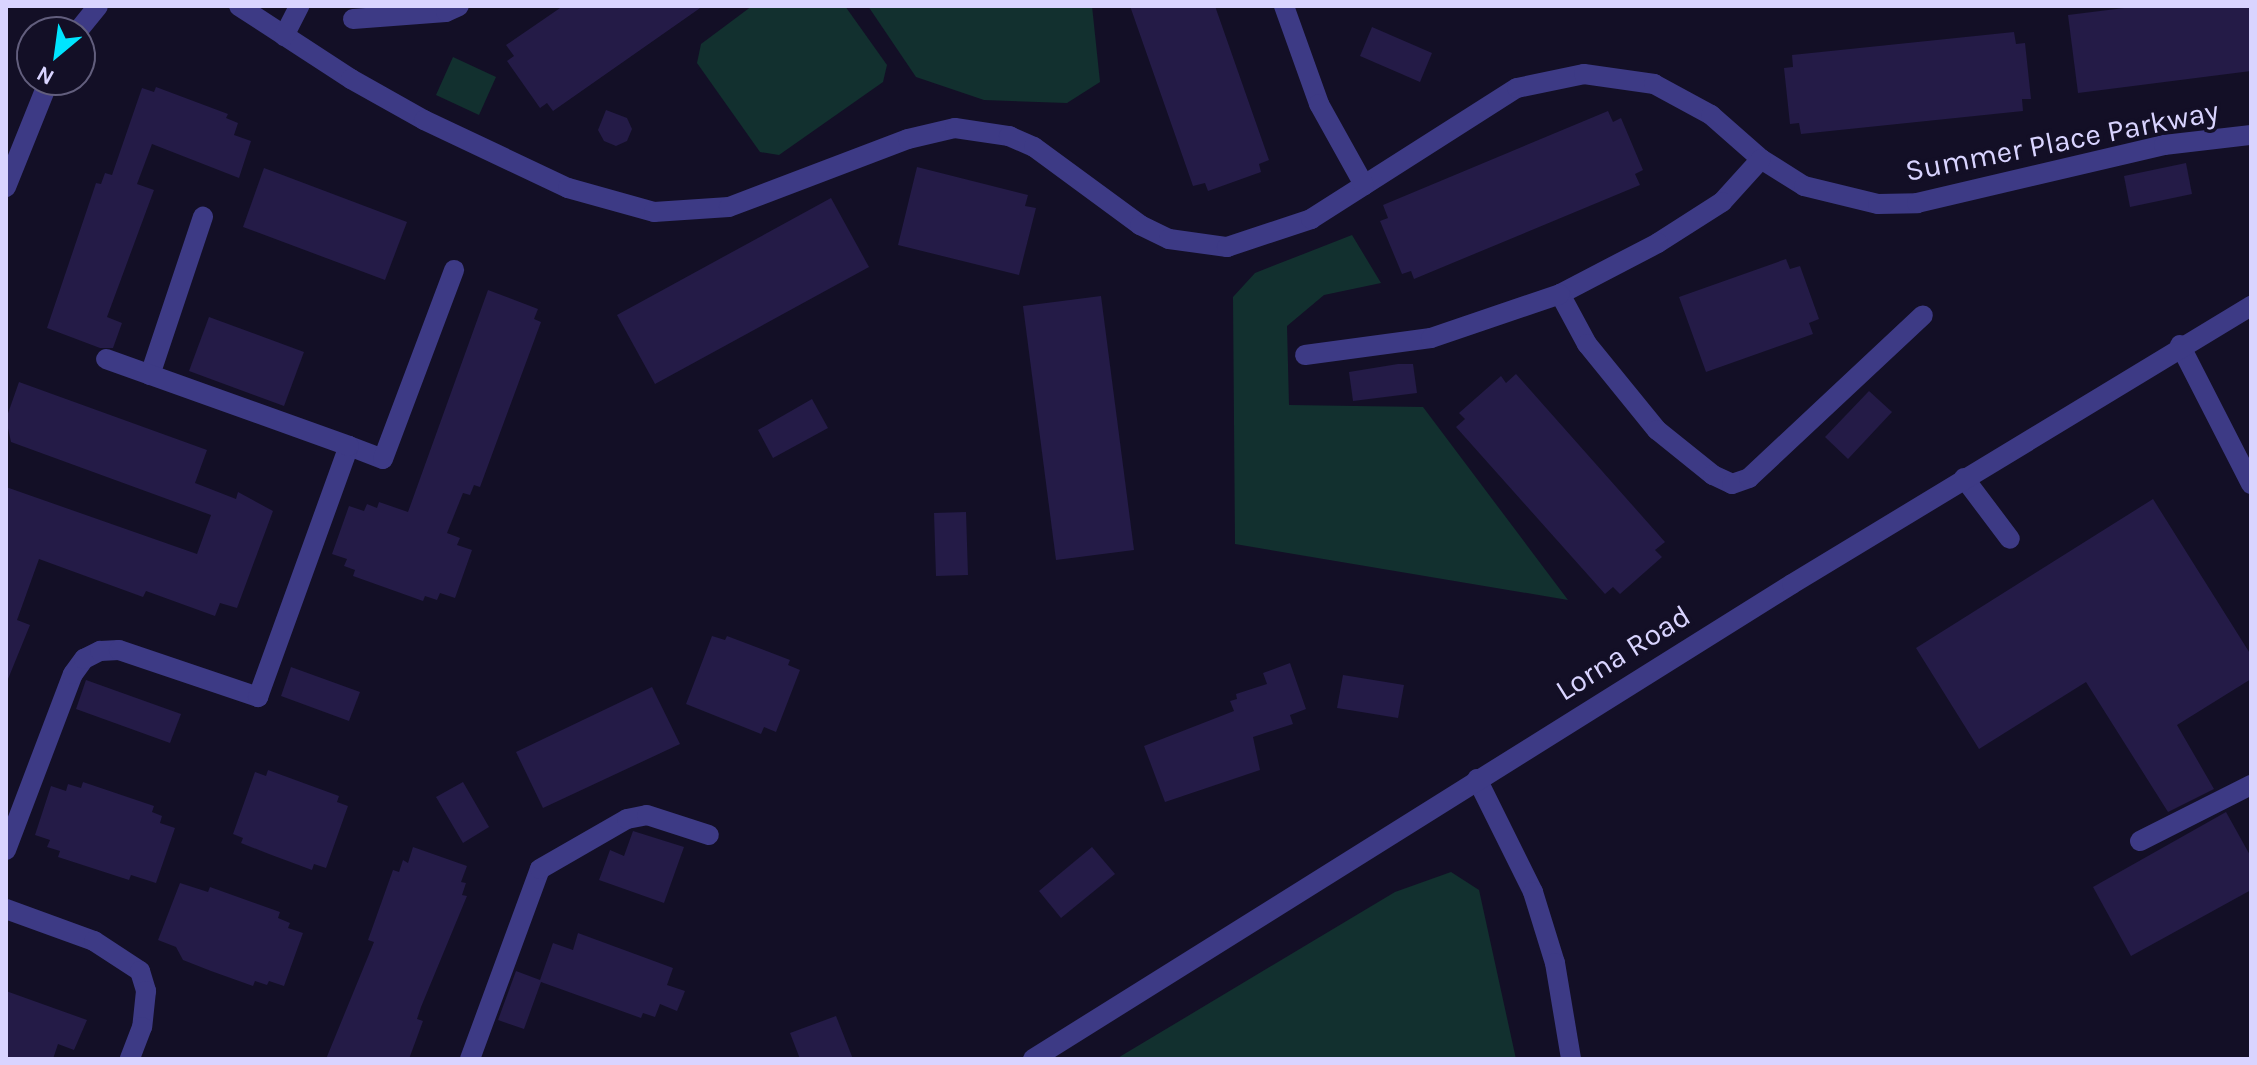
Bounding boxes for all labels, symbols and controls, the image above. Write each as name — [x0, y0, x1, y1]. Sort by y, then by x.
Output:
north arrow — [16, 16, 96, 96]
text: N — [32, 60, 59, 90]
street label: Summer Place Parkway — [1902, 93, 2222, 189]
street label: Lorna Road — [1549, 597, 1697, 709]

